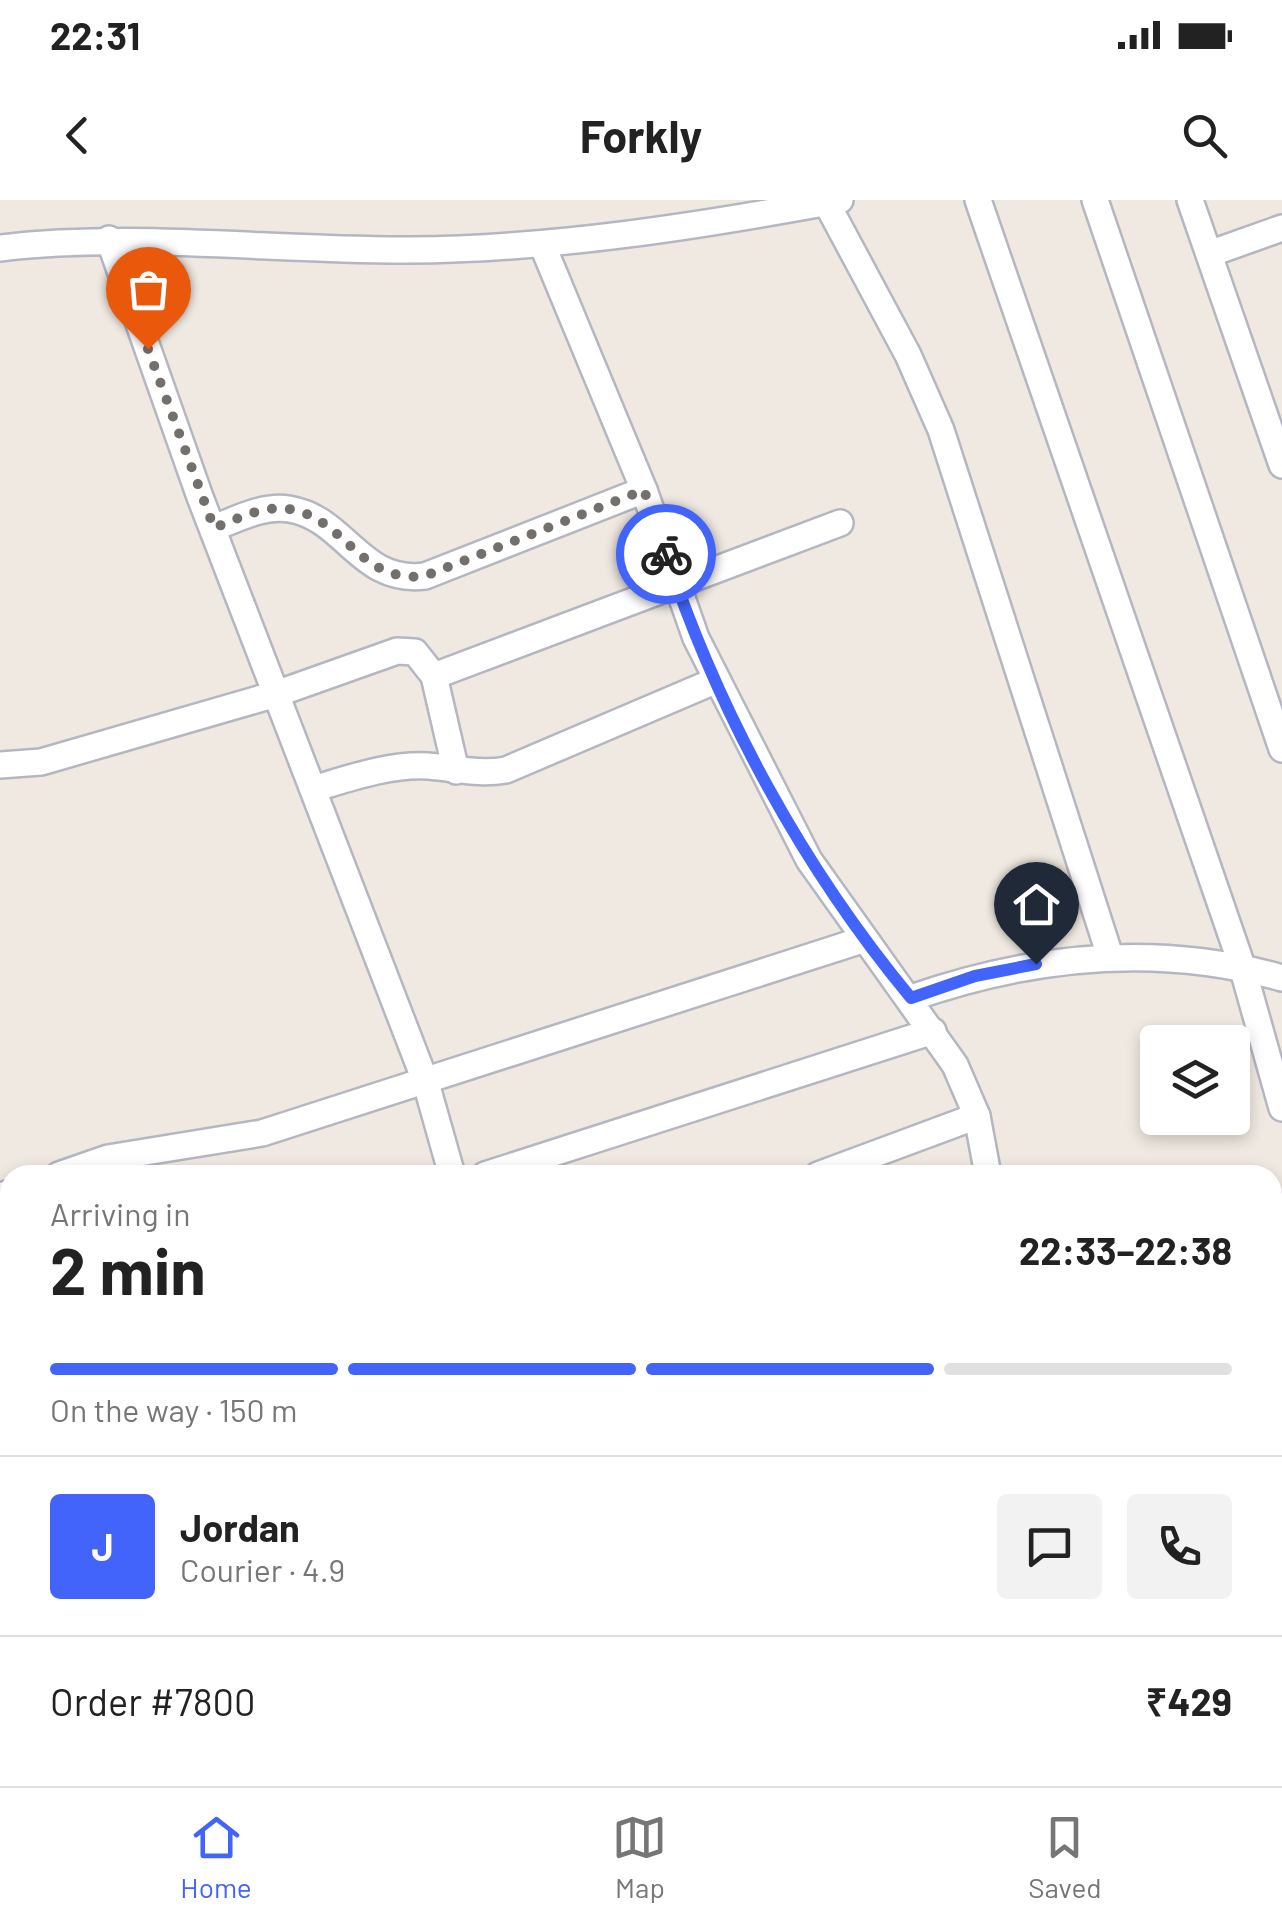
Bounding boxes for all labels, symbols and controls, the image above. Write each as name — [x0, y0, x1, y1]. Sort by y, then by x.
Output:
text: 22:31 — [50, 12, 140, 58]
icon: back — [50, 108, 105, 163]
text: Forkly — [580, 108, 702, 162]
icon: search — [1177, 108, 1232, 163]
pin — [106, 247, 191, 350]
icon: bag — [121, 262, 176, 317]
courier — [616, 504, 716, 604]
icon: bike — [639, 527, 694, 582]
pin — [994, 862, 1079, 965]
icon: home — [1009, 877, 1064, 932]
map controls — [1140, 1025, 1250, 1135]
button: layers — [1140, 1025, 1250, 1135]
text: Arriving in — [50, 1194, 190, 1232]
text: 22:33–22:38 — [1019, 1227, 1232, 1273]
text: 2 min — [50, 1230, 206, 1308]
text: On the way · 150 m — [50, 1390, 297, 1428]
button: chat — [997, 1494, 1102, 1599]
button: phone — [1127, 1494, 1232, 1599]
text: Jordan — [180, 1504, 300, 1550]
text: J — [91, 1523, 114, 1569]
text: Courier · 4.9 — [180, 1550, 345, 1588]
text: Order #7800 — [50, 1678, 255, 1724]
text: ₹429 — [1146, 1678, 1232, 1724]
tab: Home — [180, 1810, 252, 1904]
tab: Map — [612, 1810, 667, 1904]
tab: Saved — [1028, 1810, 1102, 1904]

